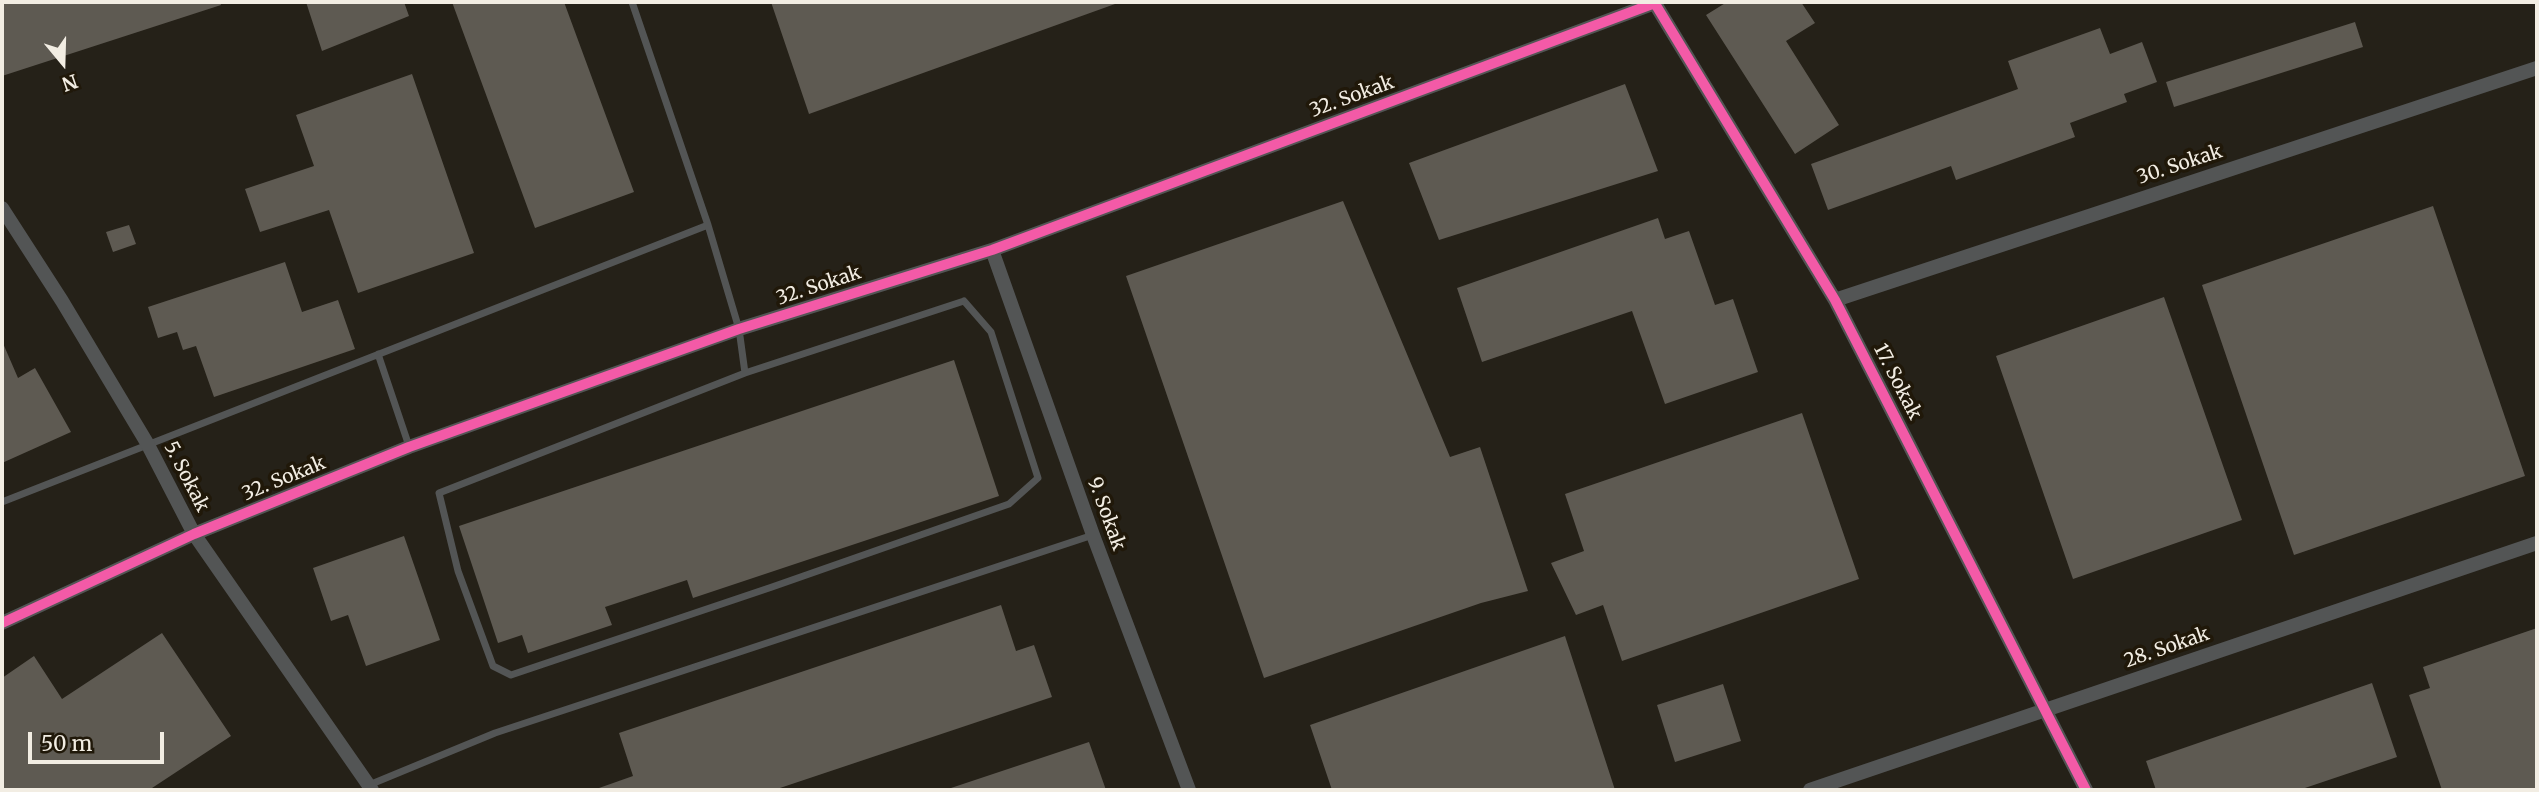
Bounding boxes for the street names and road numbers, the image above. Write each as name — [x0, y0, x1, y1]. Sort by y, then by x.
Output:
street label: 32. Sokak — [1307, 71, 1397, 123]
street label: 30. Sokak — [2135, 141, 2225, 189]
street label: 32. Sokak — [774, 262, 864, 310]
street label: 17. Sokak — [1868, 340, 1926, 424]
street label: 5. Sokak — [159, 438, 213, 516]
street label: 32. Sokak — [239, 452, 329, 506]
street label: 9. Sokak — [1082, 474, 1130, 554]
street label: 28. Sokak — [2122, 623, 2212, 673]

